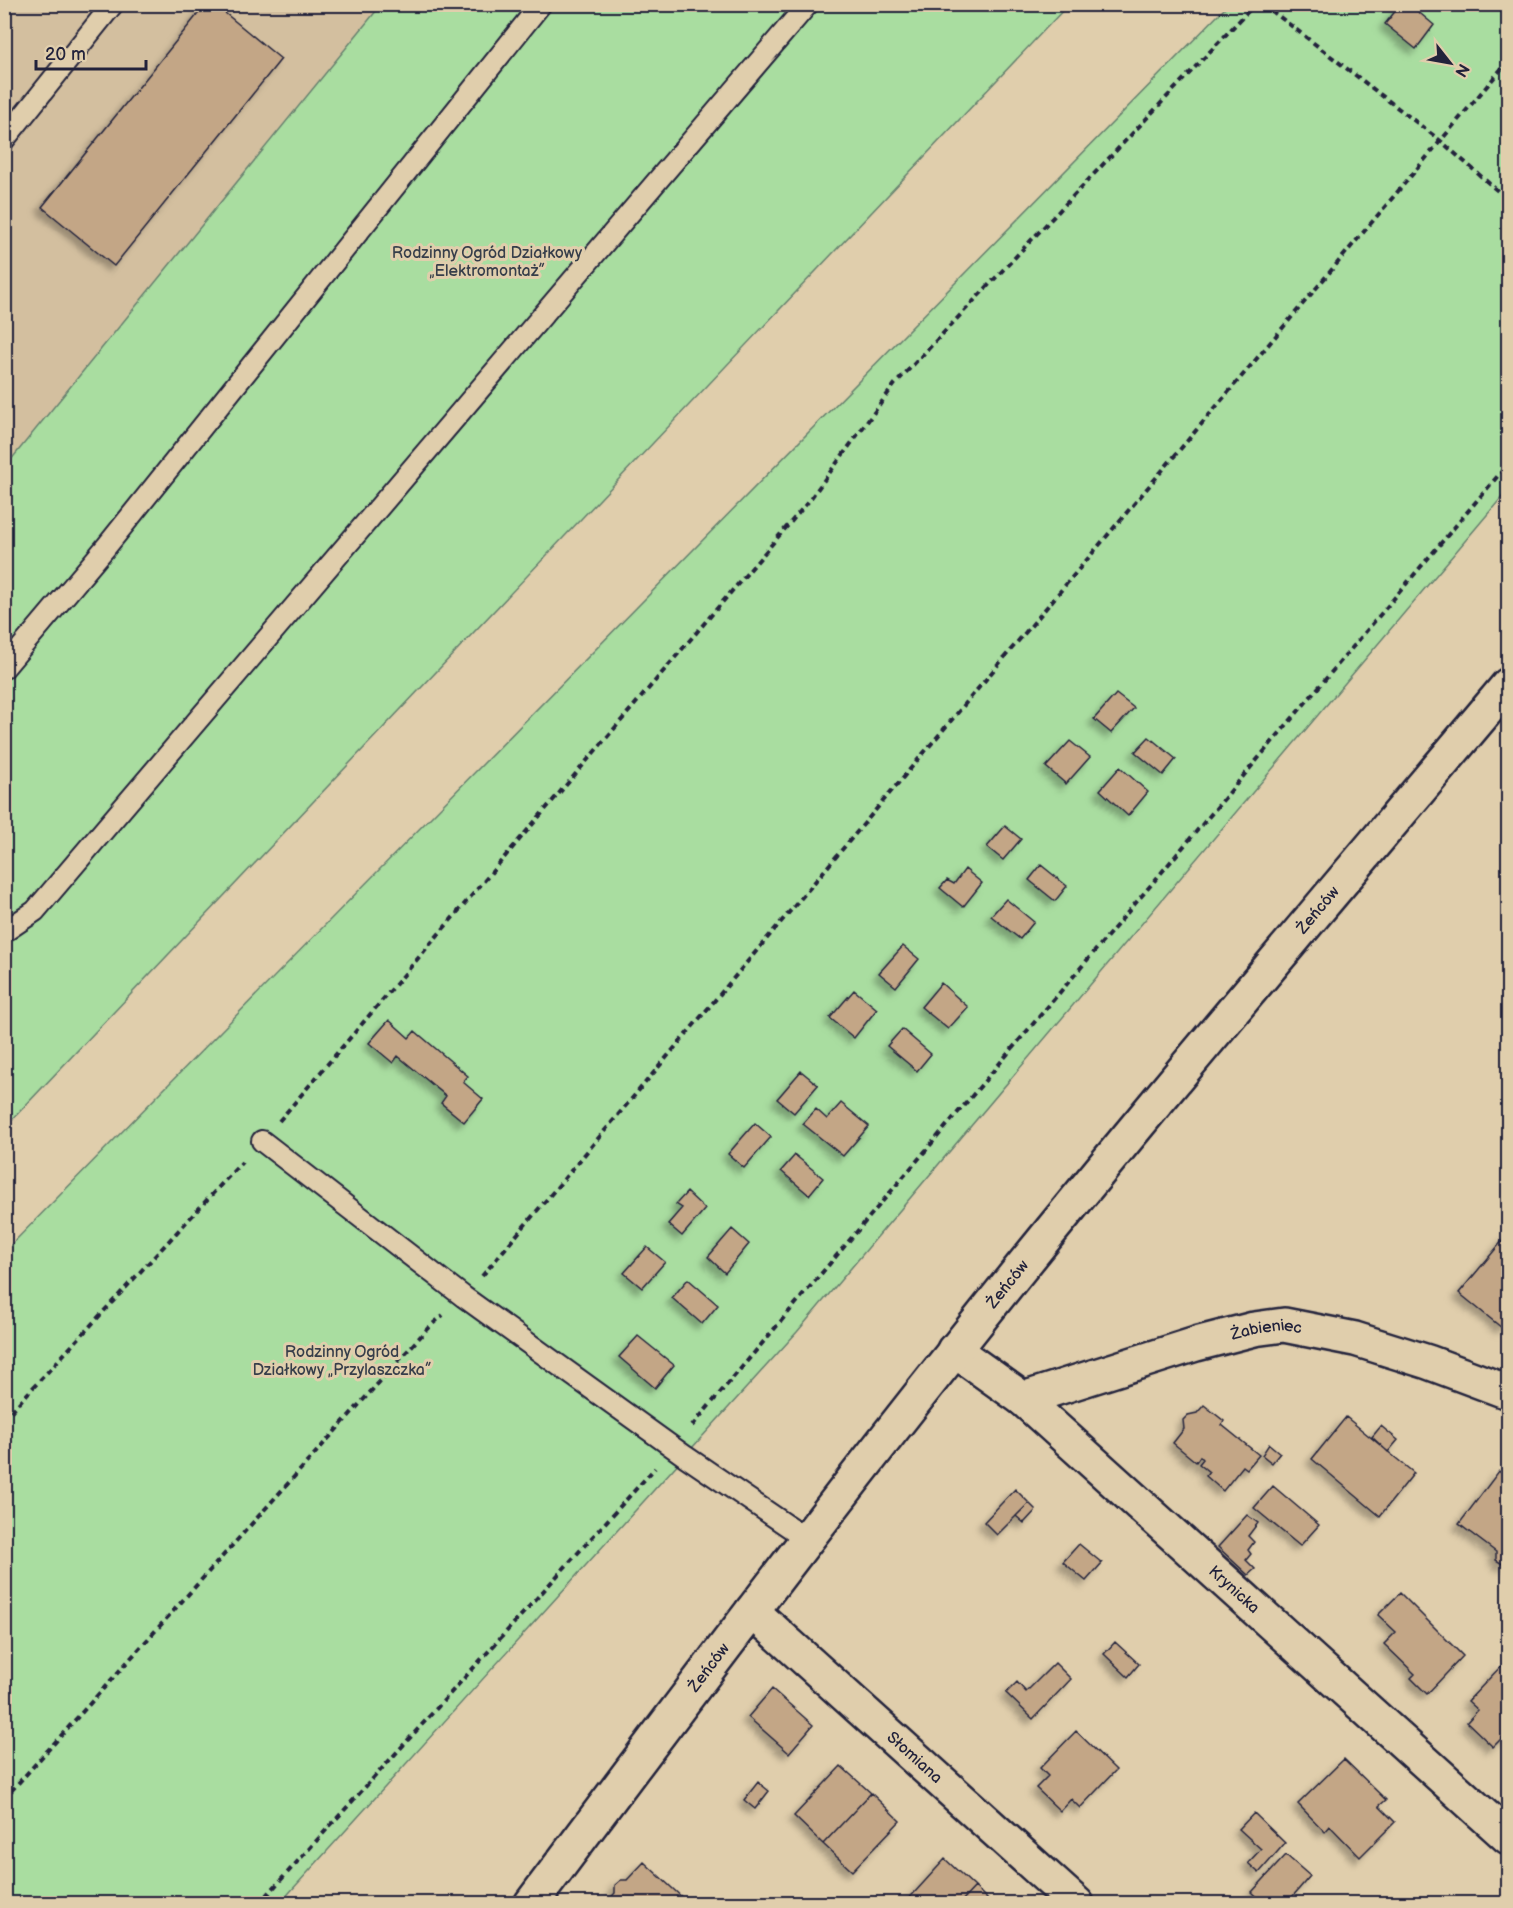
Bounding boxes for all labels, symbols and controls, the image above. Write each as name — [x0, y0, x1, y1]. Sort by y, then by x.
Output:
scale bar — [36, 33, 146, 71]
north arrow — [1420, 33, 1480, 93]
text: 20 m — [45, 44, 86, 65]
text: N — [1450, 60, 1473, 80]
park label: Rodzinny Ogród Działkowy „Elektromontaż” — [392, 244, 583, 281]
street label: Żeńców — [1290, 882, 1344, 938]
street label: Żeńców — [981, 1256, 1033, 1313]
street label: Żabieniec — [1227, 1316, 1304, 1344]
park label: Rodzinny Ogród Działkowy „Przylaszczka” — [252, 1343, 432, 1380]
street label: Krynicka — [1205, 1562, 1263, 1617]
street label: Żeńców — [682, 1639, 734, 1696]
street label: Słomiana — [883, 1728, 946, 1787]

